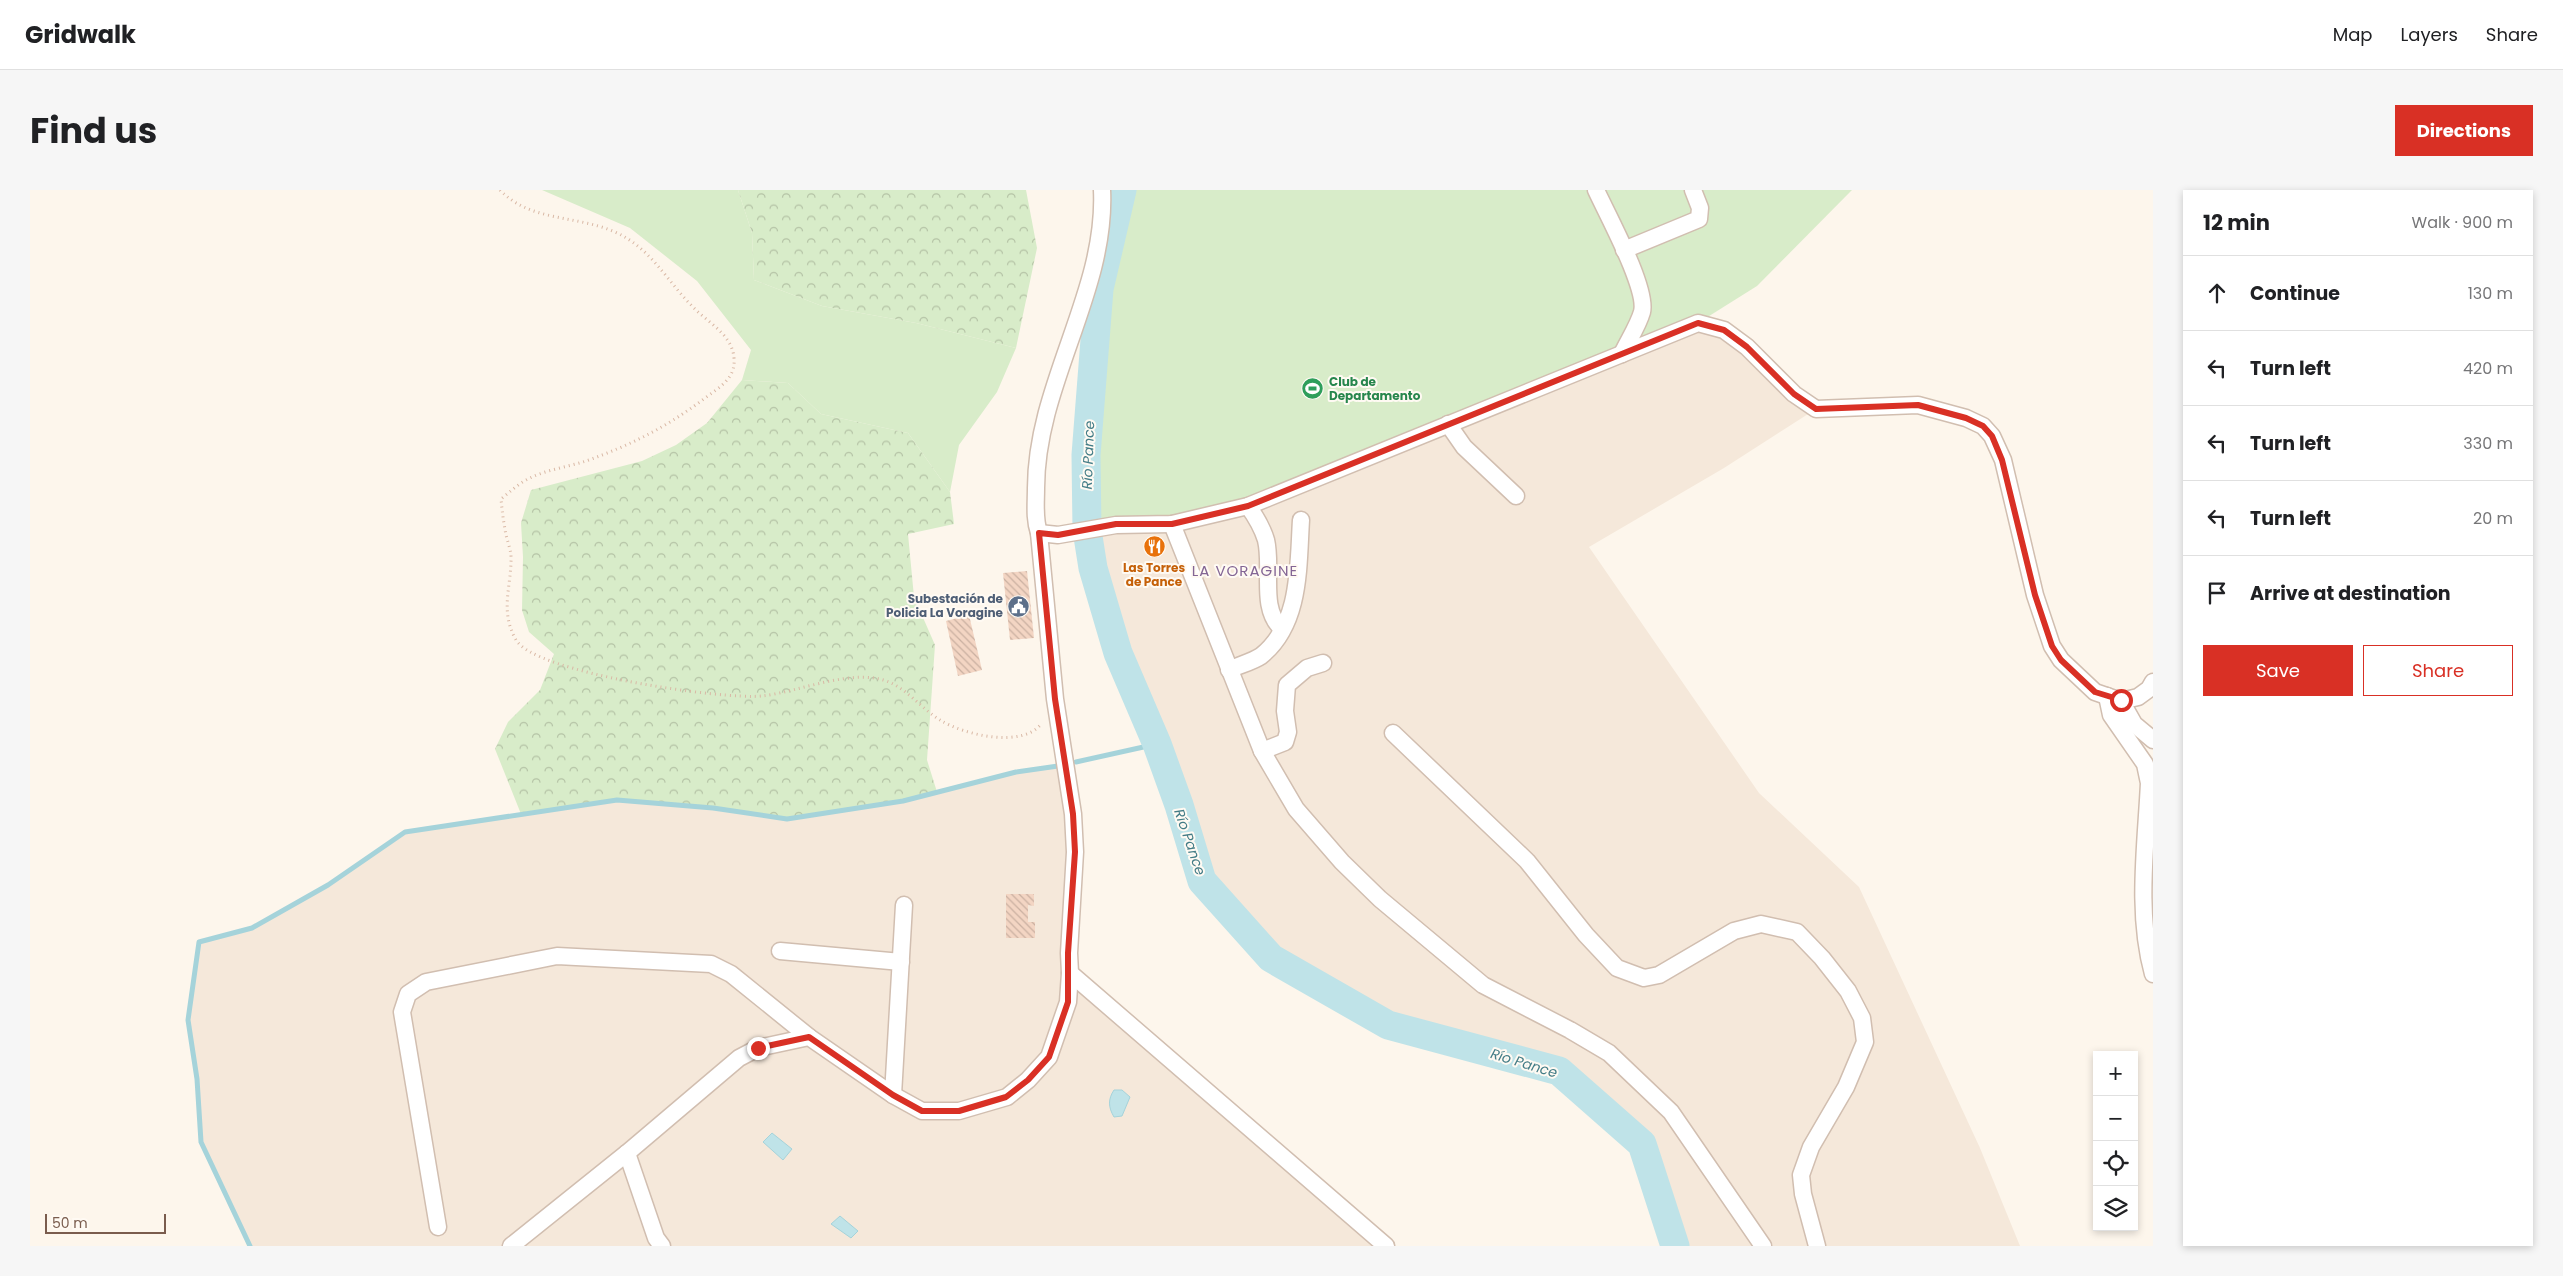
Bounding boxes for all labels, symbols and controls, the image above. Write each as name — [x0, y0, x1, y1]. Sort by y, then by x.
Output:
text: Gridwalk — [25, 18, 136, 51]
text: Map — [2333, 22, 2373, 47]
text: Layers — [2401, 22, 2458, 47]
text: Share — [2486, 22, 2538, 47]
button: Directions — [2395, 105, 2533, 156]
text: Find us — [30, 106, 157, 155]
text: 12 min — [2203, 208, 2270, 237]
text: Walk · 900 m — [2412, 211, 2513, 234]
icon: ahead — [2203, 279, 2231, 307]
text: Continue — [2250, 280, 2340, 307]
text: 130 m — [2468, 282, 2513, 305]
icon: left — [2203, 354, 2231, 382]
text: Turn left — [2250, 355, 2331, 382]
text: 420 m — [2463, 357, 2513, 380]
place label: Club de Departamento — [1329, 373, 1421, 404]
sports icon: Club de Departamento — [1301, 377, 1325, 401]
water label: Río Pance — [1077, 420, 1099, 490]
icon: left — [2203, 429, 2231, 457]
text: Turn left — [2250, 430, 2331, 457]
text: 330 m — [2463, 432, 2513, 455]
icon: left — [2203, 504, 2231, 532]
text: Turn left — [2250, 505, 2331, 532]
text: 20 m — [2473, 507, 2513, 530]
restaurant icon: Las Torres de Pance — [1142, 535, 1166, 559]
place label: Las Torres de Pance — [1123, 559, 1185, 590]
district label: LA VORAGINE — [1192, 560, 1298, 581]
icon: arrive — [2203, 579, 2231, 607]
text: Arrive at destination — [2250, 580, 2451, 607]
place label: Subestación de Policia La Voragine — [886, 590, 1004, 621]
public building icon: Subestación de Policia La Voragine — [1007, 594, 1031, 618]
button: Save — [2203, 645, 2353, 696]
button: Share — [2363, 645, 2513, 696]
route start — [2110, 689, 2133, 712]
water label: Río Pance — [1169, 806, 1211, 878]
route end — [747, 1037, 770, 1060]
water label: Río Pance — [1488, 1043, 1560, 1083]
map controls — [2093, 1051, 2138, 1231]
button: + — [2093, 1051, 2138, 1096]
button: − — [2093, 1096, 2138, 1141]
button: locate — [2093, 1141, 2138, 1186]
button: layers — [2093, 1186, 2138, 1231]
scale bar — [45, 1211, 166, 1234]
text: 50 m — [52, 1213, 88, 1233]

